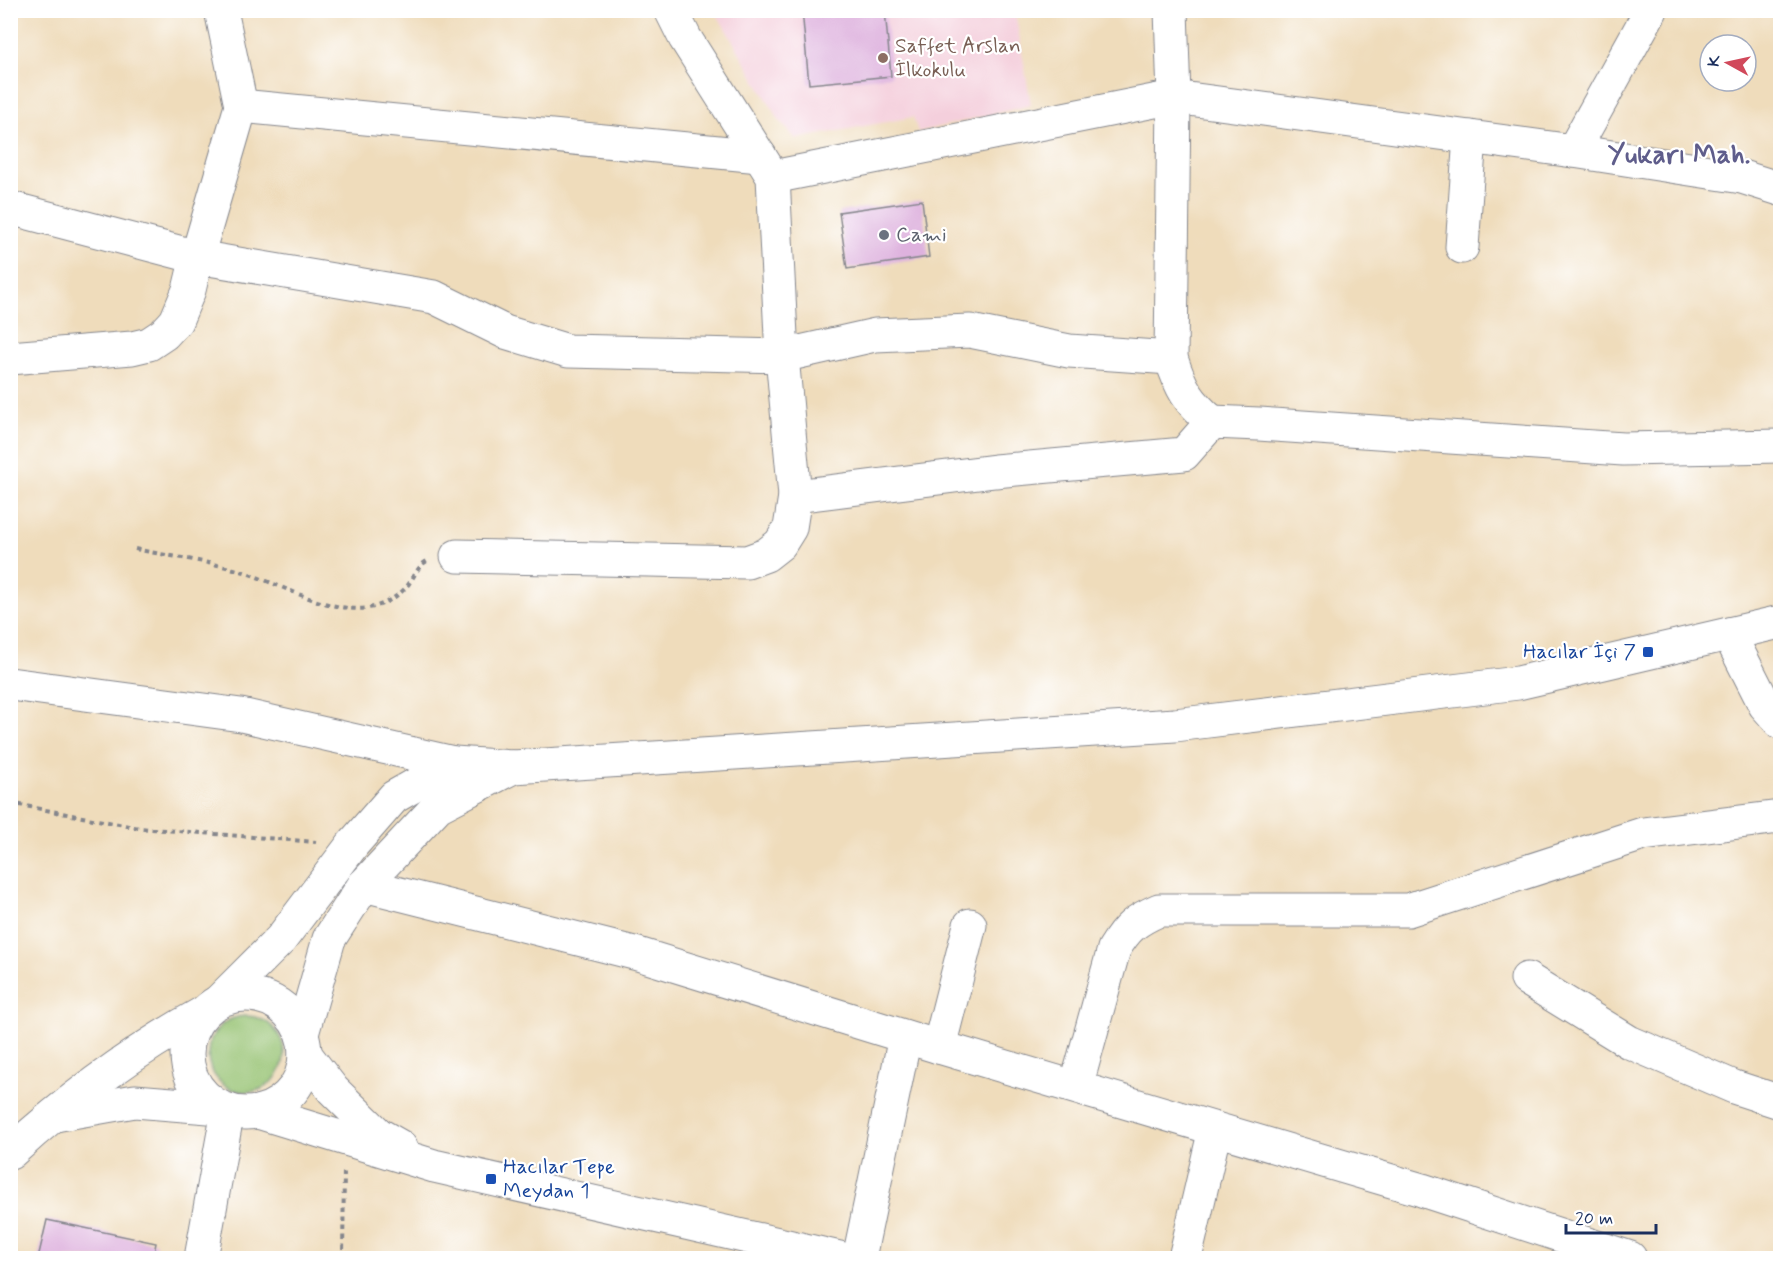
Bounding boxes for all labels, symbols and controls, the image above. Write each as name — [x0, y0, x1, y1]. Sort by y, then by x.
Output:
place label: Saffet Arslan İlkokulu — [895, 32, 1021, 84]
north arrow — [1698, 33, 1758, 93]
marker: Saffet Arslan İlkokulu — [876, 51, 890, 65]
text: K — [1703, 53, 1726, 68]
district label: Yukarı Mah. — [1608, 138, 1750, 173]
place label: Cami — [896, 221, 947, 249]
marker: Cami — [877, 228, 891, 242]
place label: Hacılar İçi 7 — [1523, 638, 1636, 666]
marker: Hacılar İçi 7 — [1641, 645, 1655, 659]
place label: Hacılar Tepe Meydan 1 — [503, 1153, 615, 1205]
marker: Hacılar Tepe Meydan 1 — [484, 1172, 498, 1186]
scale bar — [1566, 1197, 1656, 1235]
text: 20 m — [1575, 1207, 1613, 1231]

